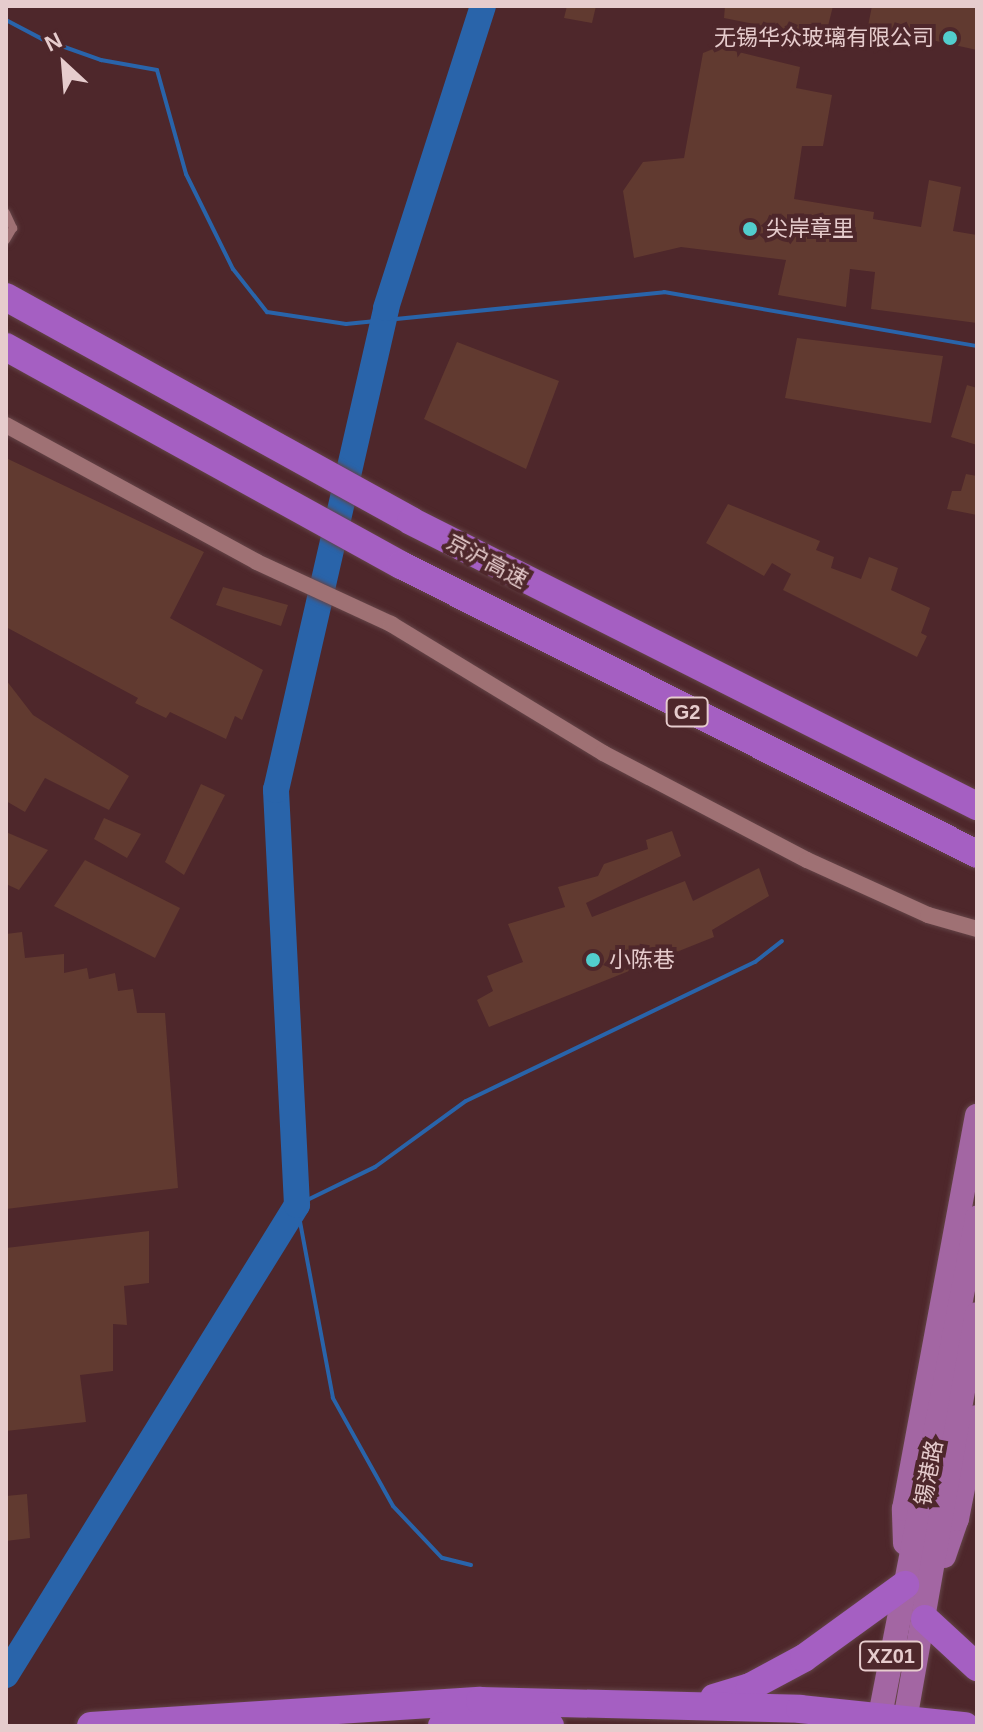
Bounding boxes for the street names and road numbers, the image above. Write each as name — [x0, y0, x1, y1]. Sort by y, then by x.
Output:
street label: 京沪高速 — [442, 529, 532, 593]
road number: G2 — [665, 696, 709, 728]
street label: 锡港路 — [910, 1438, 948, 1508]
road number: XZ01 — [859, 1640, 923, 1672]

